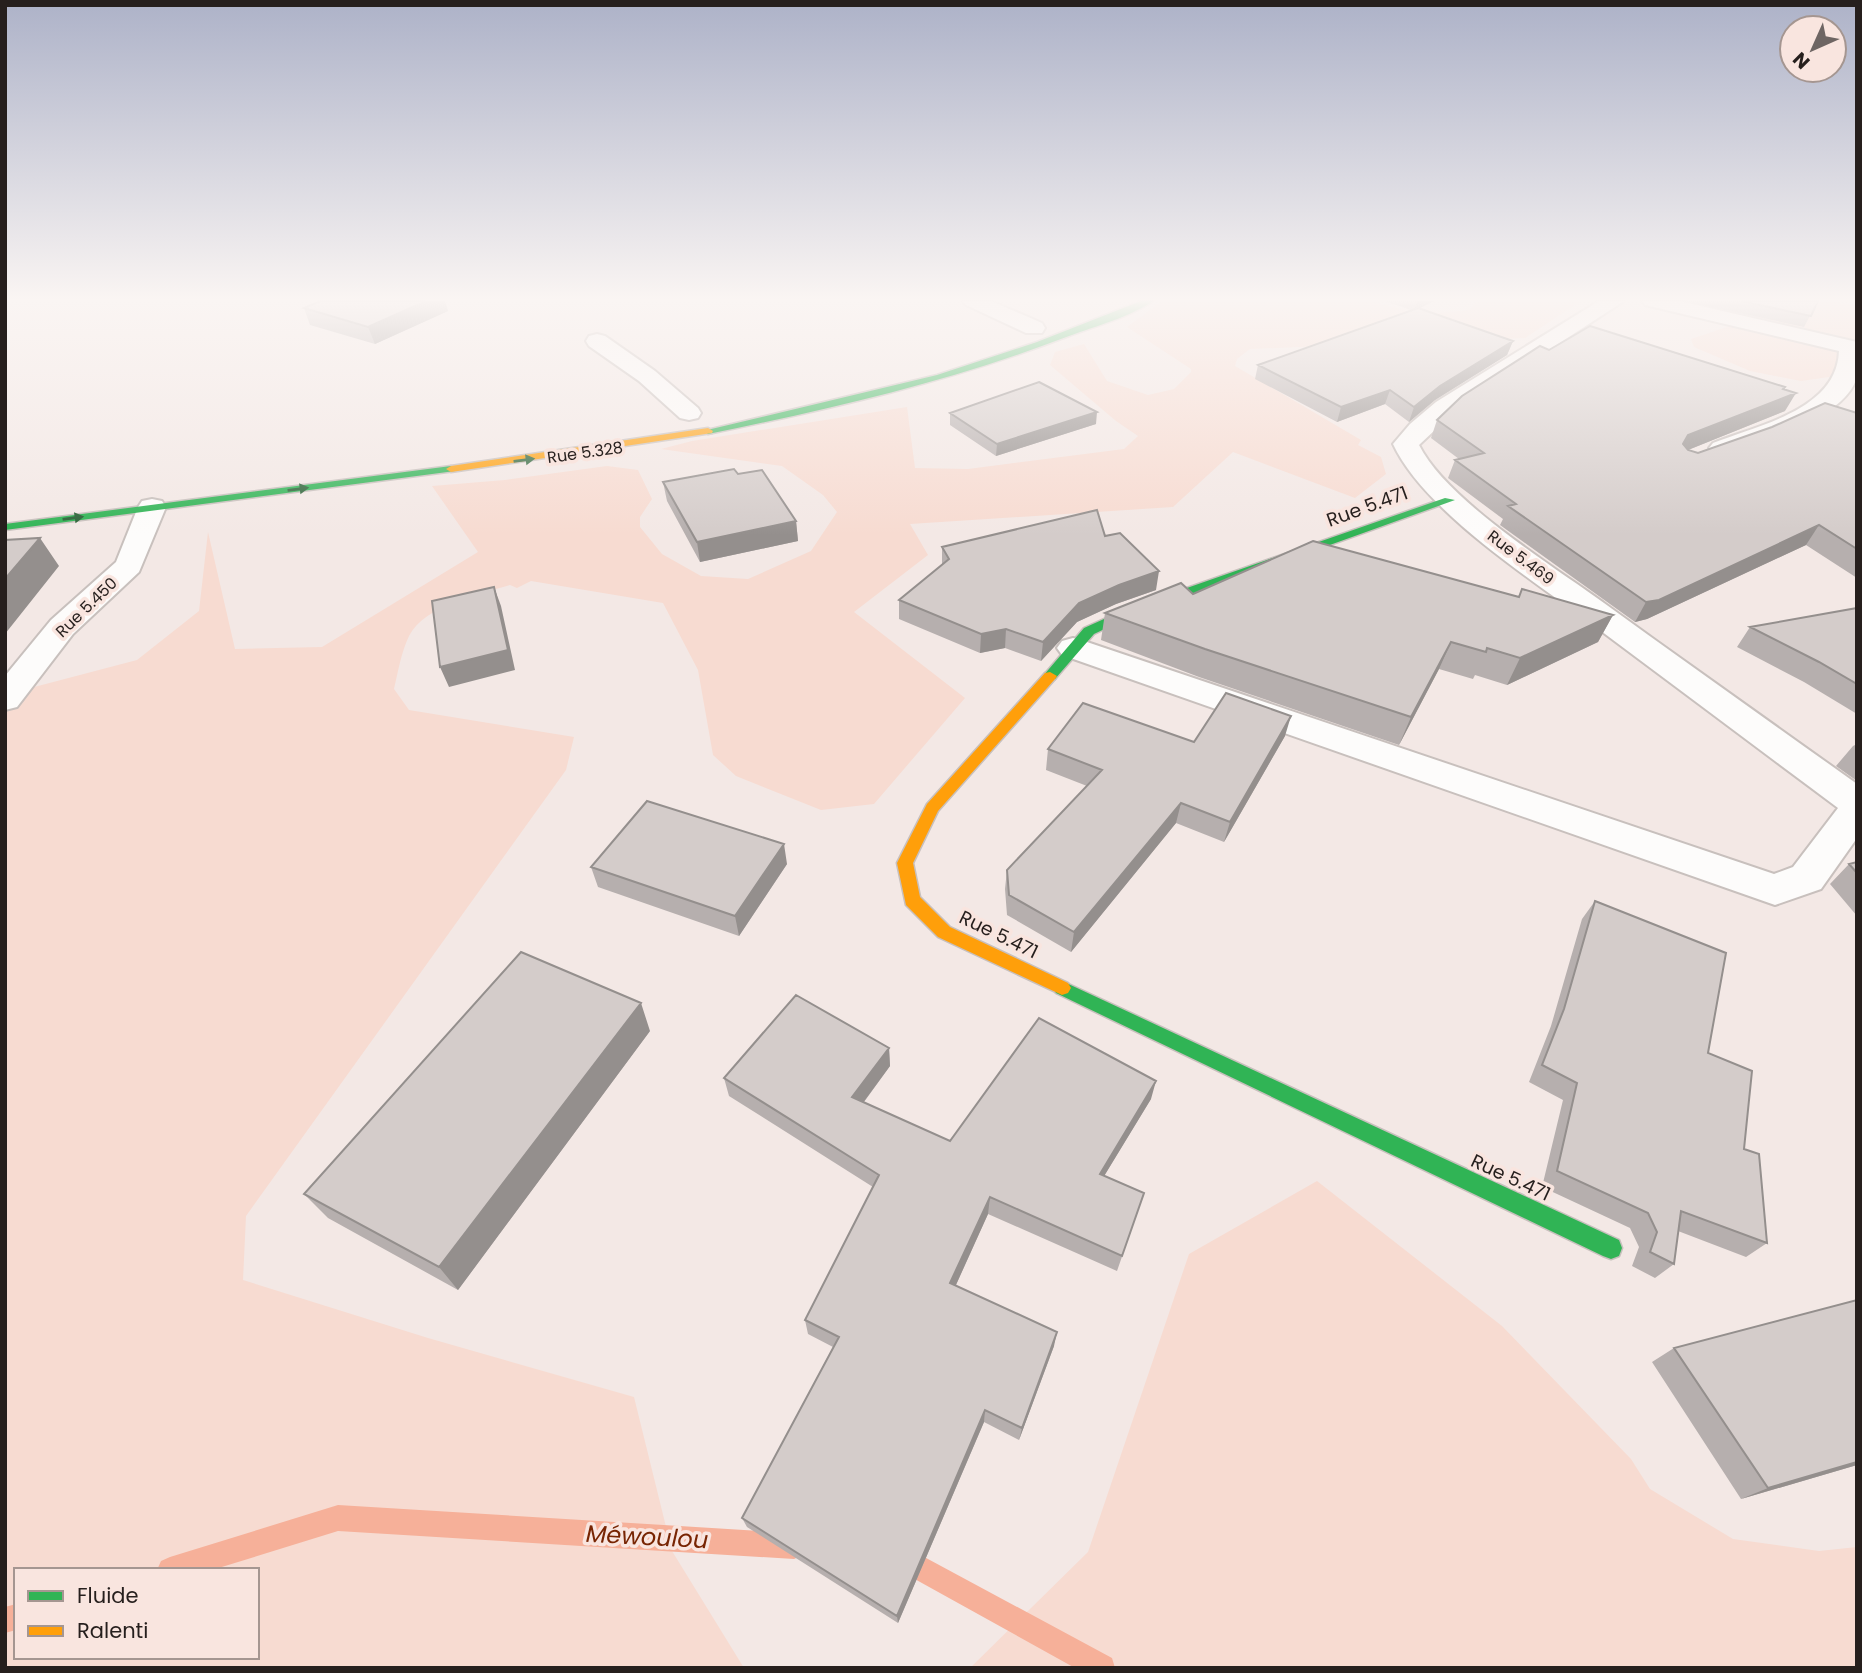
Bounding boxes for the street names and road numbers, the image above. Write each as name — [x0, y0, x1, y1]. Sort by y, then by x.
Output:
street label: Rue 5.328 — [546, 436, 624, 469]
street label: Rue 5.471 — [1323, 479, 1412, 534]
street label: Rue 5.469 — [1483, 525, 1559, 590]
street label: Rue 5.450 — [50, 572, 122, 643]
street label: Rue 5.471 — [955, 904, 1043, 965]
street label: Rue 5.471 — [1467, 1147, 1555, 1208]

